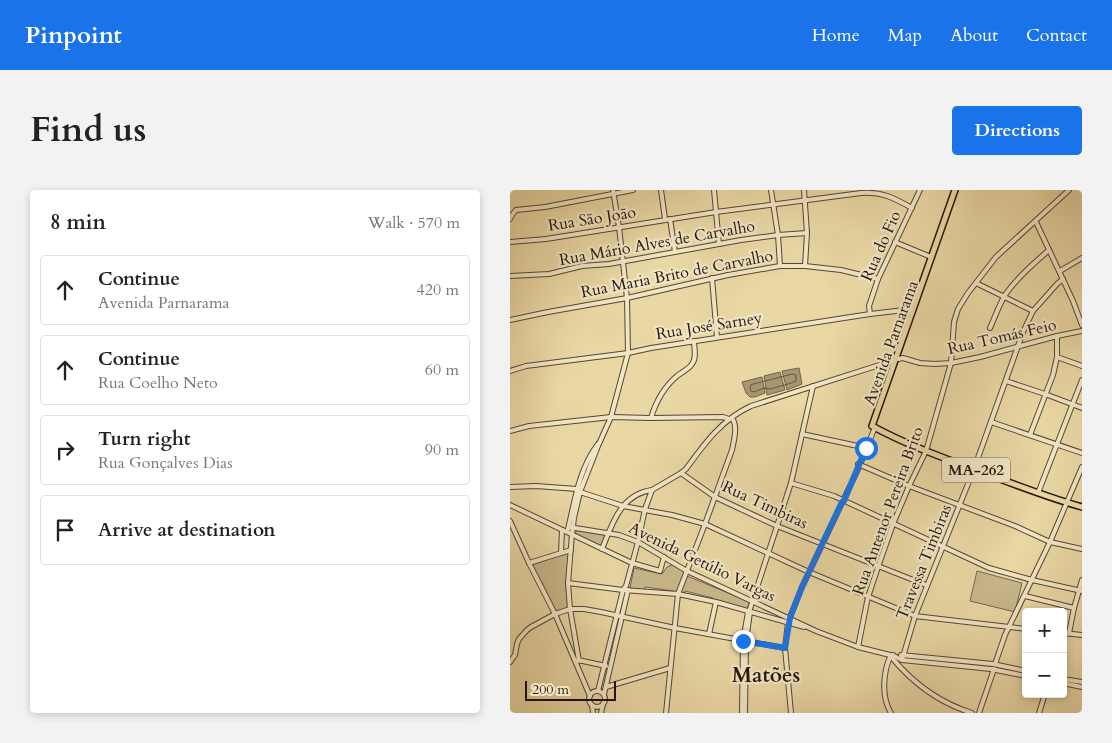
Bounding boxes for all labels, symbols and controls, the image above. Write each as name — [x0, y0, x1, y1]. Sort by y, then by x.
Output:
text: Pinpoint — [25, 19, 122, 52]
text: Home — [812, 23, 860, 48]
text: Map — [888, 23, 922, 48]
text: About — [950, 23, 998, 48]
text: Contact — [1026, 23, 1087, 48]
text: Find us — [30, 106, 146, 154]
button: Directions — [952, 106, 1082, 155]
street label: Rua São João — [546, 201, 638, 237]
street label: Rua do Fio — [856, 207, 906, 285]
text: 8 min — [50, 208, 106, 237]
text: Walk · 570 m — [368, 212, 460, 234]
street label: Rua Mário Alves de Carvalho — [557, 215, 757, 271]
street label: Rua Maria Brito de Carvalho — [579, 244, 775, 303]
text: Continue — [98, 266, 180, 292]
icon: ahead — [51, 276, 79, 304]
street label: Avenida Parnarama — [858, 277, 924, 409]
text: 420 m — [417, 279, 459, 301]
text: Avenida Parnarama — [98, 292, 229, 314]
street label: Rua José Sarney — [654, 307, 764, 345]
street label: Rua Tomás Feio — [945, 314, 1059, 360]
text: Continue — [98, 346, 180, 372]
icon: ahead — [51, 356, 79, 384]
text: 60 m — [425, 359, 459, 381]
text: Rua Coelho Neto — [98, 372, 218, 394]
street label: Rua Antenor Pereira Brito — [847, 423, 929, 598]
text: Turn right — [98, 426, 190, 452]
icon: right — [51, 436, 79, 464]
route start — [855, 437, 878, 460]
text: 90 m — [425, 439, 459, 461]
text: Rua Gonçalves Dias — [98, 452, 233, 474]
road number: MA-262 — [942, 458, 1010, 482]
street label: Rua Timbiras — [719, 476, 811, 534]
street label: Travessa Timbiras — [891, 501, 957, 623]
icon: arrive — [51, 516, 79, 544]
text: Arrive at destination — [98, 517, 275, 543]
street label: Avenida Getúlio Vargas — [625, 517, 779, 607]
map controls — [1022, 608, 1067, 698]
button: + — [1022, 608, 1067, 653]
route end — [732, 630, 755, 653]
button: − — [1022, 653, 1067, 698]
district label: Matões — [732, 661, 800, 690]
scale bar — [525, 678, 616, 701]
text: 200 m — [532, 680, 569, 699]

